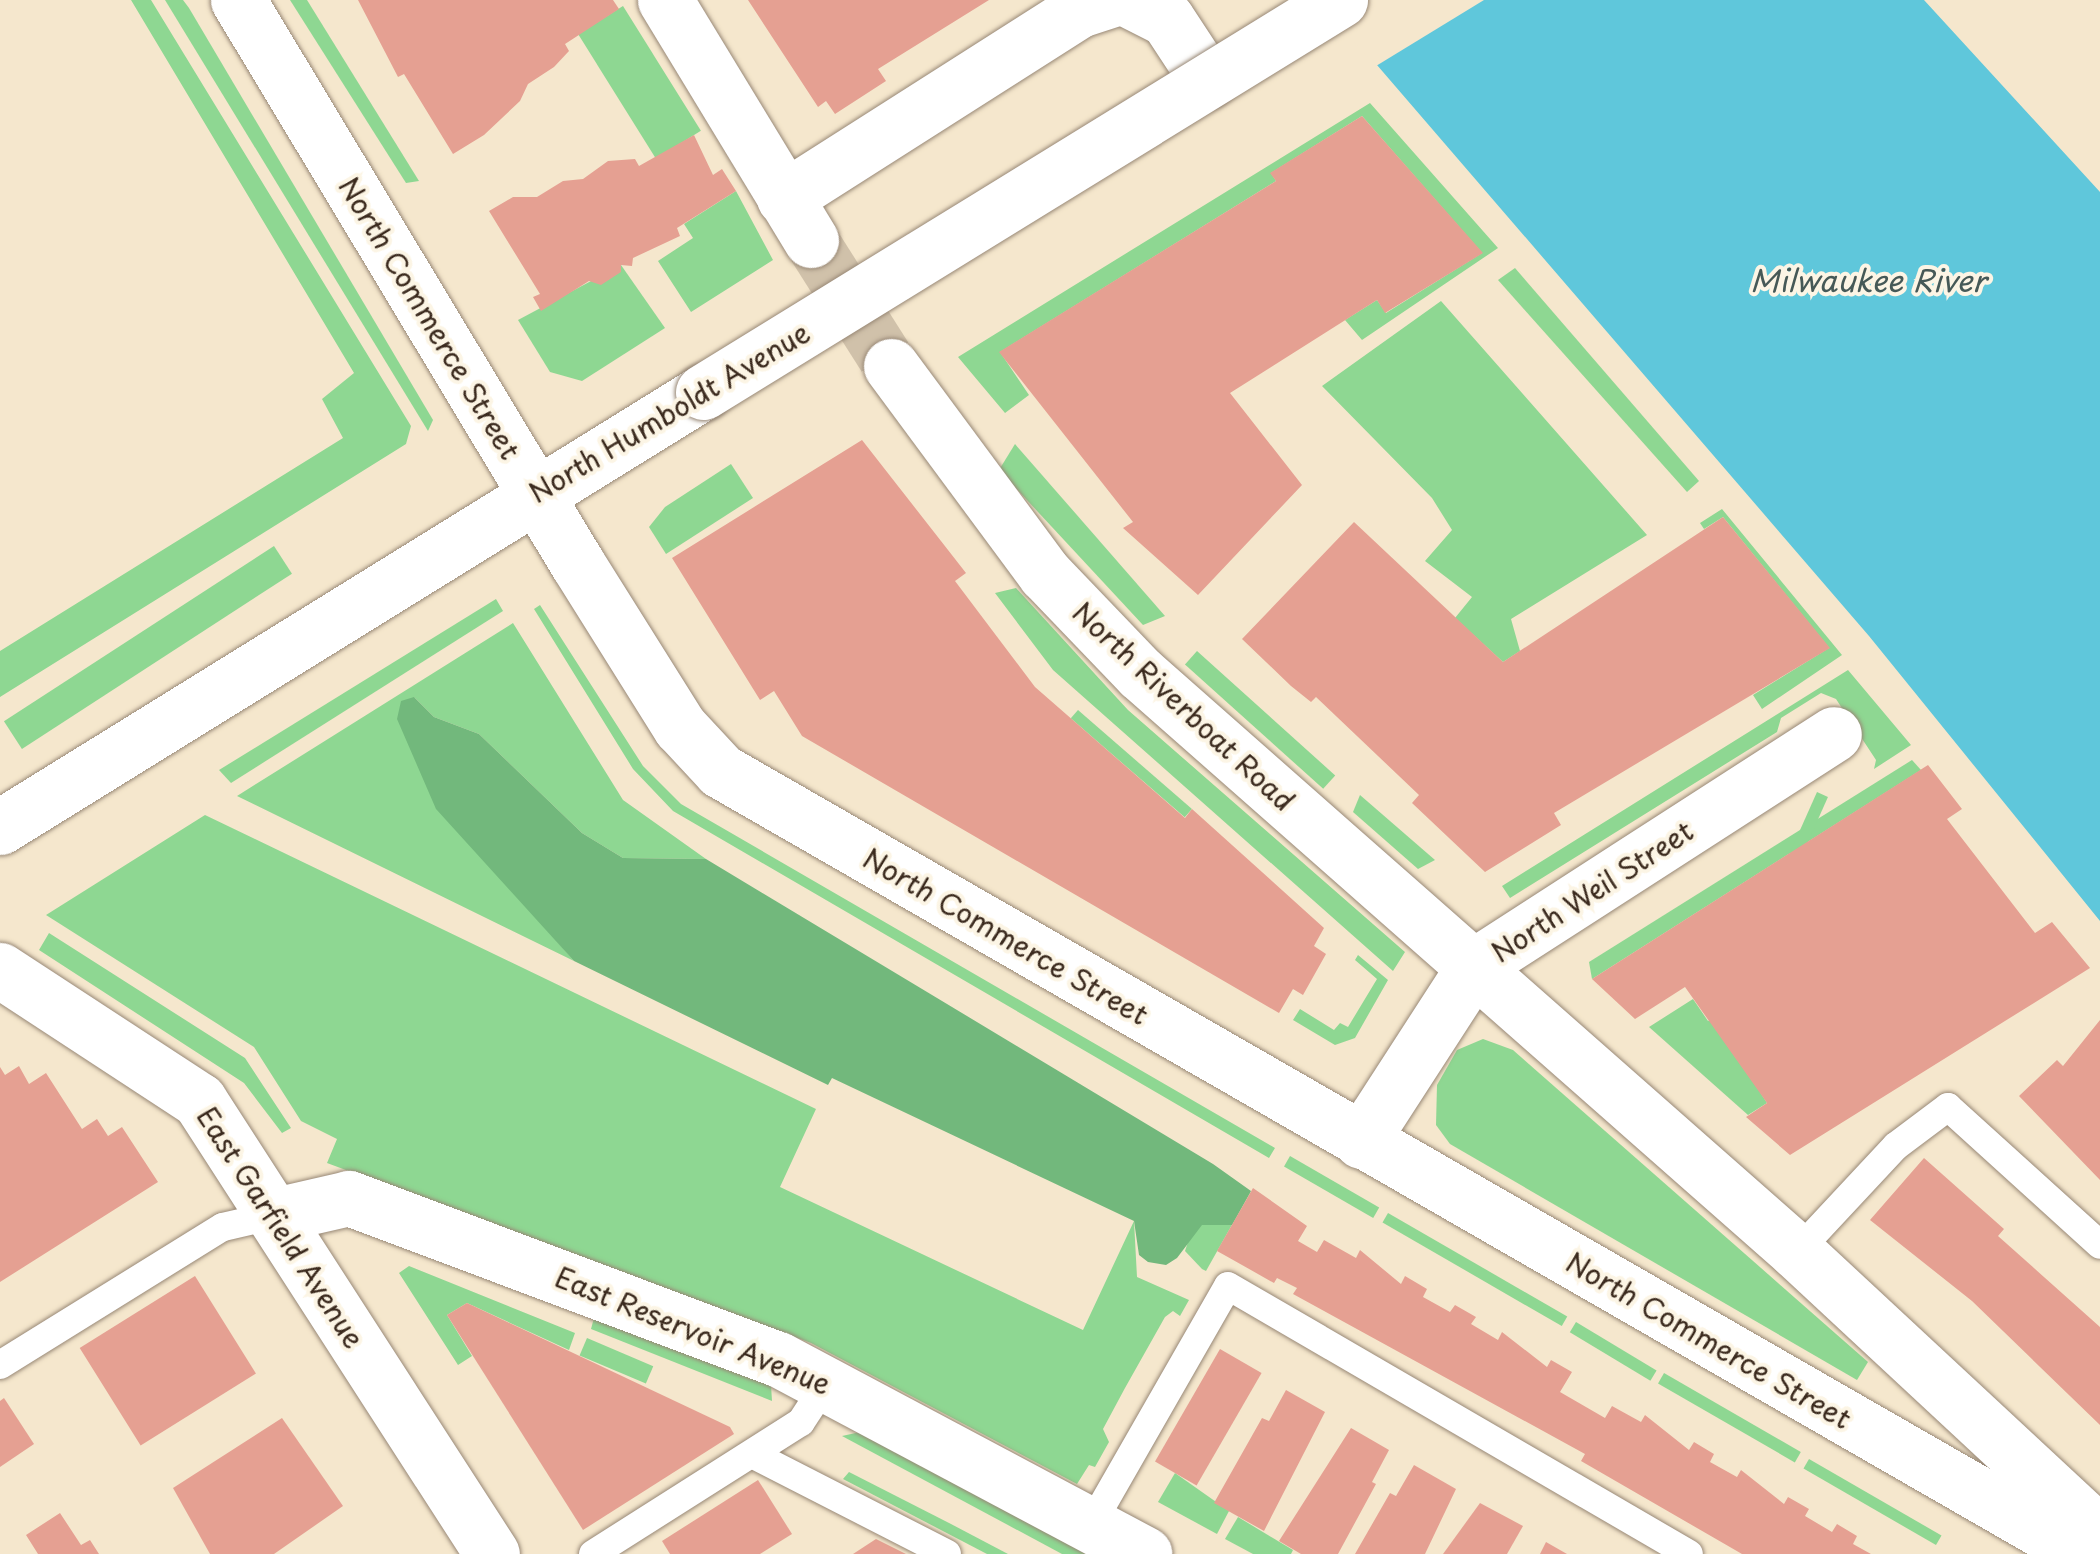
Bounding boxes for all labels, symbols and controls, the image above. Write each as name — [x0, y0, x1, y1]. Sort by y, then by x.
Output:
street label: North Commerce Street — [332, 171, 528, 465]
water label: Milwaukee River — [1749, 262, 1987, 298]
street label: North Humboldt Avenue — [521, 314, 817, 510]
street label: North Riverboat Road — [1066, 594, 1302, 818]
street label: North Weil Street — [1484, 812, 1700, 970]
street label: North Commerce Street — [857, 840, 1155, 1032]
street label: East Garfield Avenue — [190, 1099, 372, 1355]
street label: North Commerce Street — [1560, 1244, 1858, 1436]
street label: East Reservoir Avenue — [550, 1259, 836, 1401]

